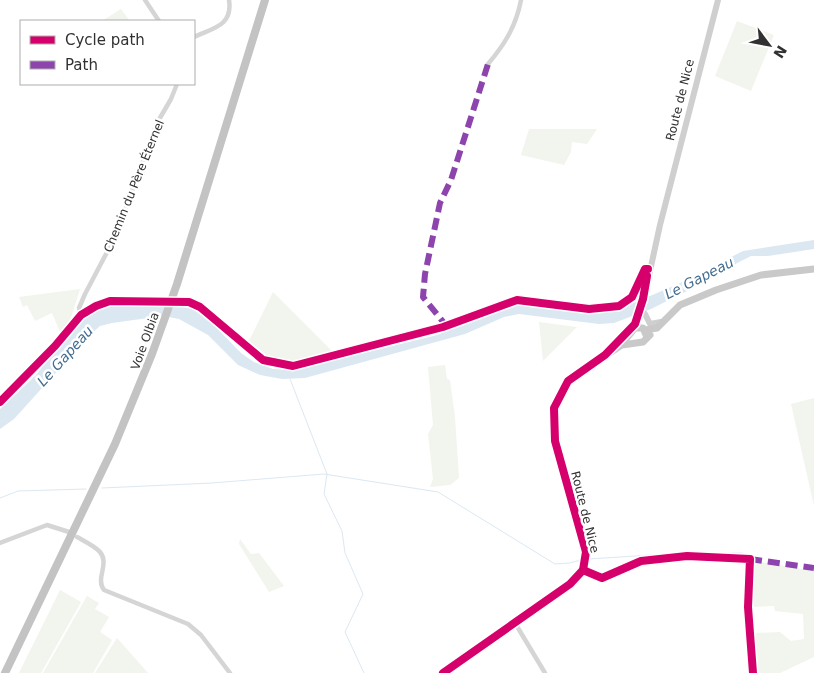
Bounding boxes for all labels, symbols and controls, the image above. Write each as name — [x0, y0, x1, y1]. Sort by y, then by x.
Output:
legend — [20, 20, 195, 85]
north arrow — [744, 20, 794, 70]
text: Cycle path — [65, 31, 145, 49]
text: N — [770, 43, 790, 61]
text: Path — [65, 56, 98, 74]
street label: Route de Nice — [663, 58, 697, 142]
street label: Chemin du Père Éternel — [100, 117, 167, 254]
water label: Le Gapeau — [662, 254, 736, 302]
street label: Voie Olbia — [128, 310, 162, 372]
water label: Le Gapeau — [34, 323, 96, 389]
street label: Route de Nice — [568, 470, 602, 554]

